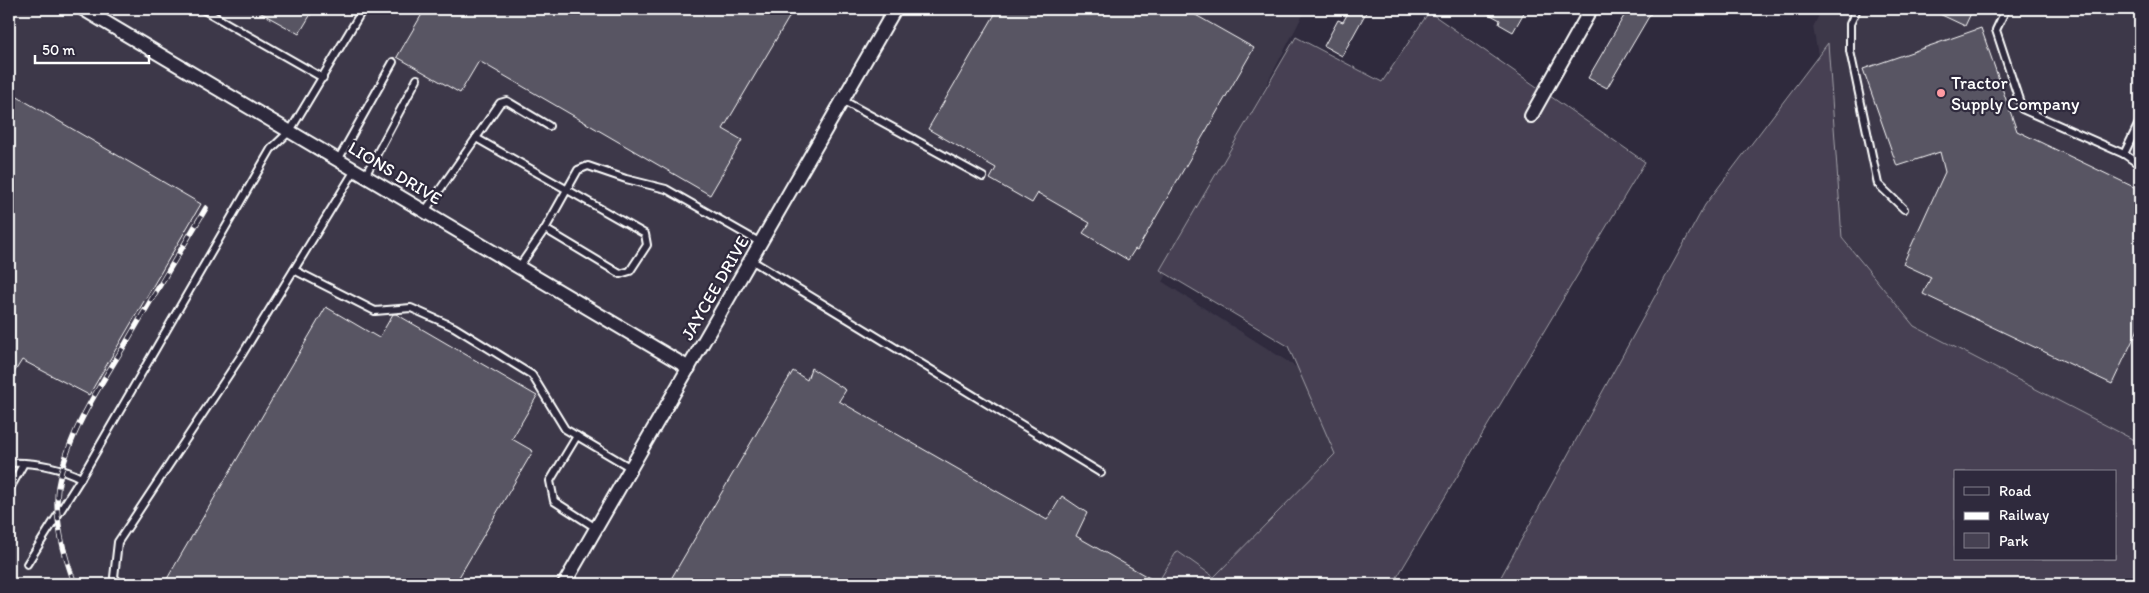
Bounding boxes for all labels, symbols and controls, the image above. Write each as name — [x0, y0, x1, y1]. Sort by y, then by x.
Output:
scale bar — [35, 32, 149, 64]
text: 50 m — [42, 41, 75, 59]
place label: Tractor Supply Company — [1951, 72, 2080, 115]
marker: Tractor Supply Company — [1935, 87, 1947, 99]
street label: LIONS DRIVE — [344, 136, 446, 210]
street label: JAYCEE DRIVE — [676, 232, 754, 344]
legend — [1954, 470, 2116, 560]
text: Road — [1999, 482, 2032, 500]
text: Railway — [1999, 506, 2049, 524]
text: Park — [1999, 532, 2029, 550]

